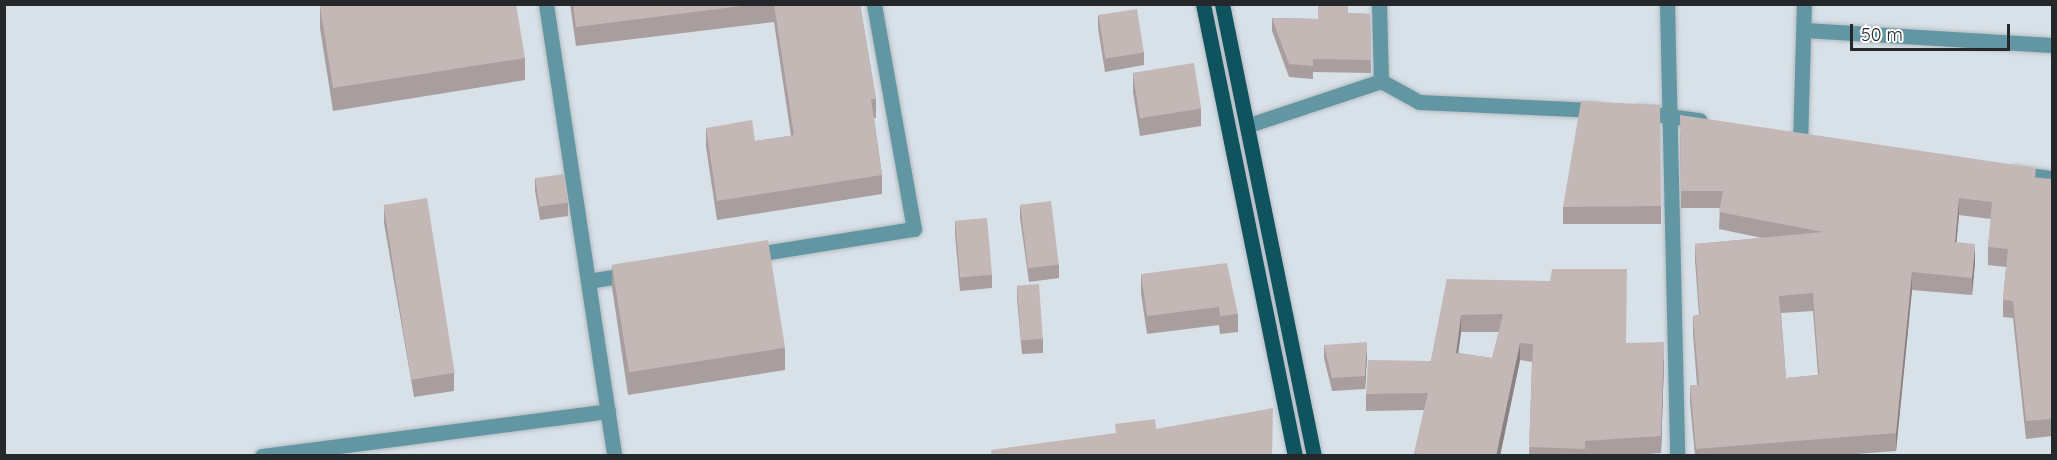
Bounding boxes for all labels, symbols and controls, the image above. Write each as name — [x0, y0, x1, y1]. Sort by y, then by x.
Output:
scale bar — [1853, 12, 2014, 50]
text: 50 m — [1861, 23, 1903, 46]

